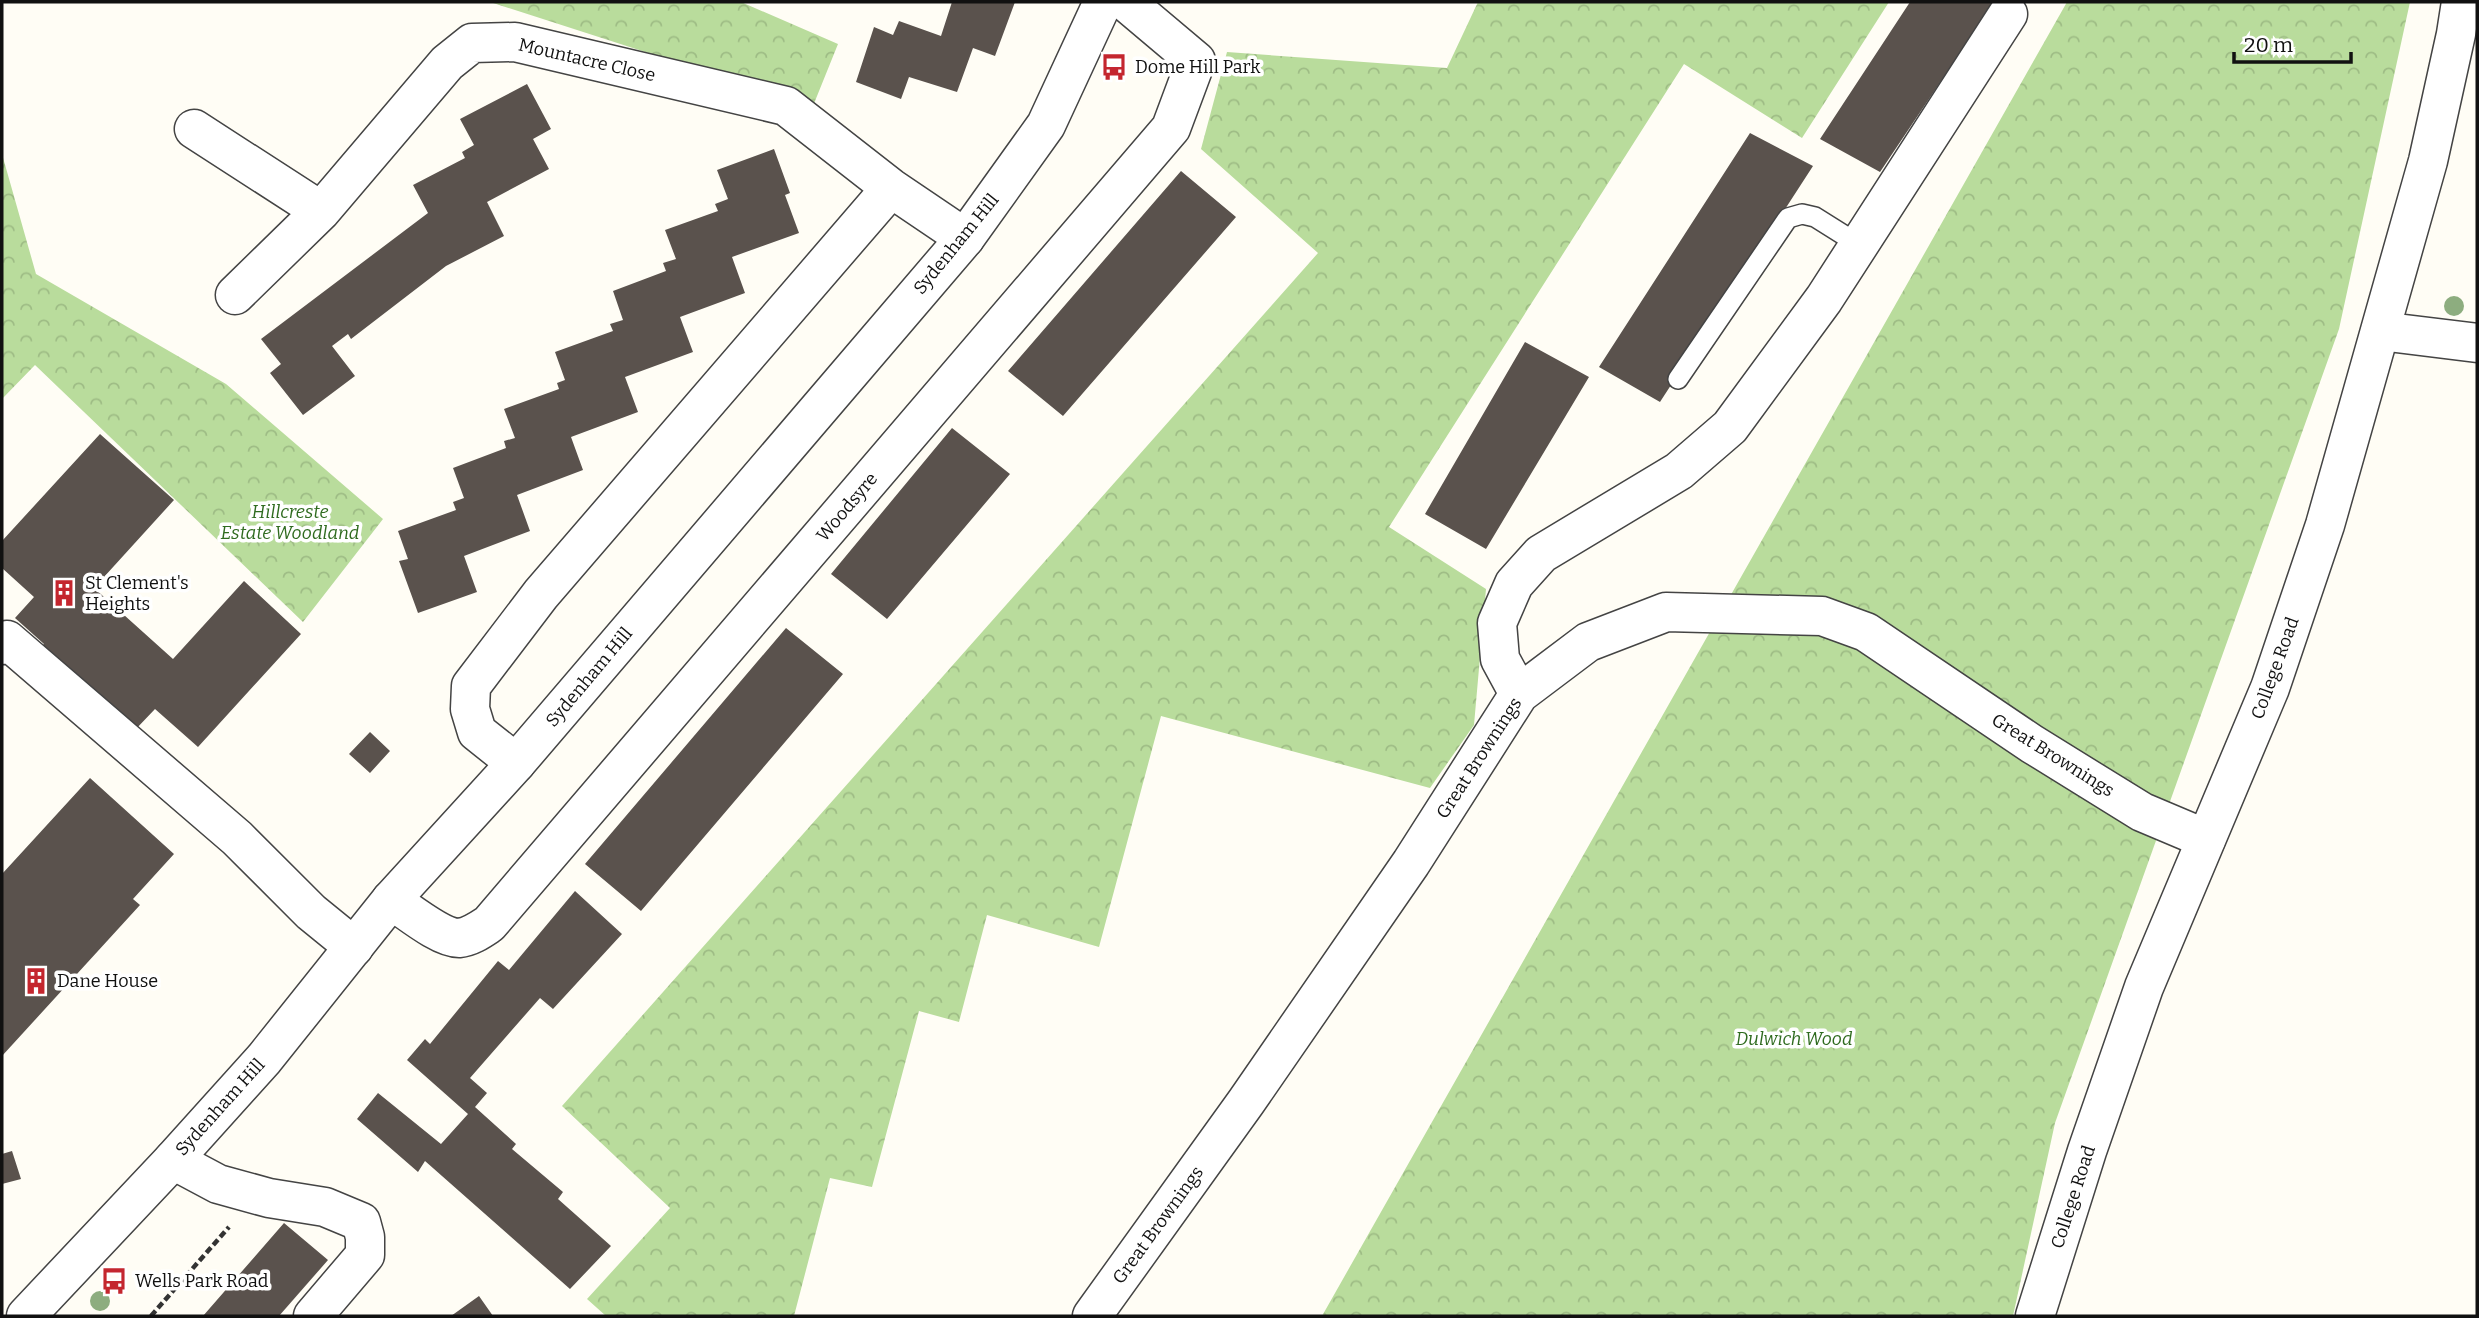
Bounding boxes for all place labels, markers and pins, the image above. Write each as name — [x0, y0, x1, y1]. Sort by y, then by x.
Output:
bus stop icon: Dome Hill Park — [1099, 52, 1129, 82]
place label: Dome Hill Park — [1135, 56, 1261, 78]
place label: St Clement's Heights — [85, 572, 189, 615]
building icon: St Clement's Heights — [49, 578, 79, 608]
building icon: Dane House — [21, 966, 51, 996]
place label: Dane House — [57, 970, 158, 992]
bus stop icon: Wells Park Road — [99, 1266, 129, 1296]
place label: Wells Park Road — [135, 1270, 269, 1292]

